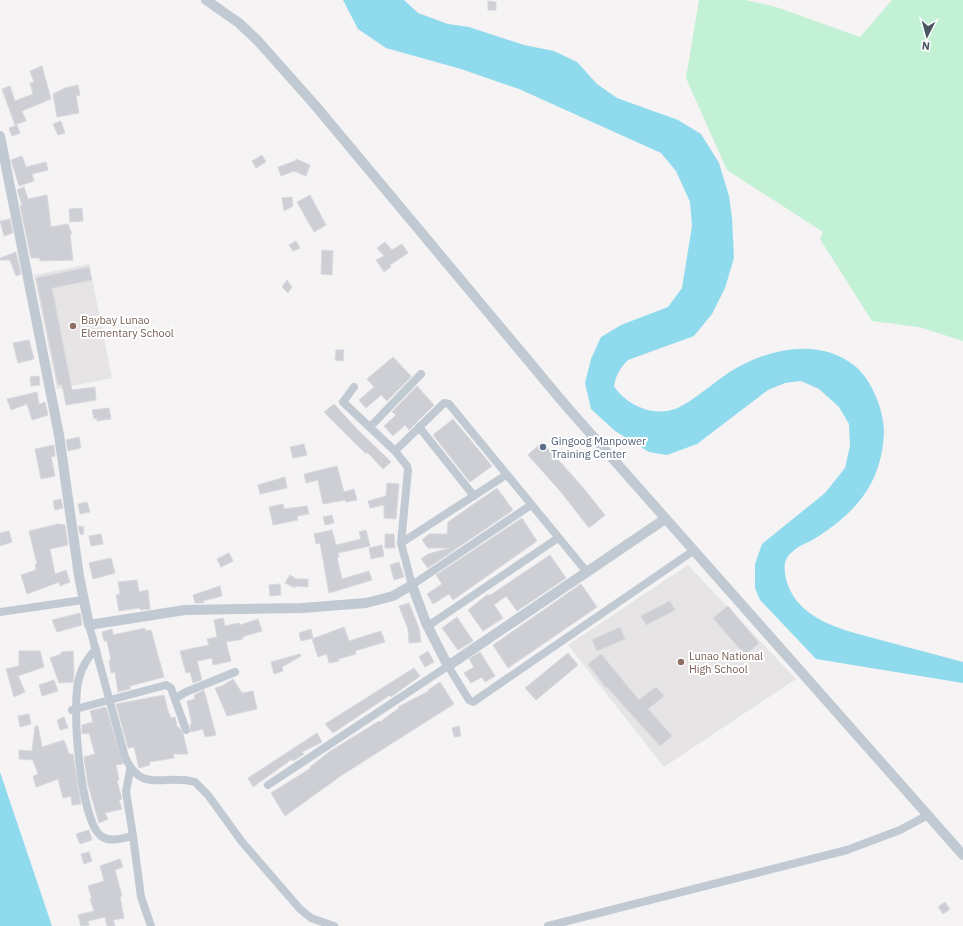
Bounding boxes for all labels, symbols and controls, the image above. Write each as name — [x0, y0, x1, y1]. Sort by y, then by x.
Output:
north arrow — [907, 16, 947, 56]
text: N — [921, 39, 931, 53]
place label: Baybay Lunao Elementary School — [81, 313, 174, 340]
marker: Baybay Lunao Elementary School — [68, 321, 78, 331]
place label: Gingoog Manpower Training Center — [551, 434, 646, 461]
marker: Gingoog Manpower Training Center — [538, 442, 548, 452]
place label: Lunao National High School — [689, 649, 763, 676]
marker: Lunao National High School — [676, 657, 686, 667]

